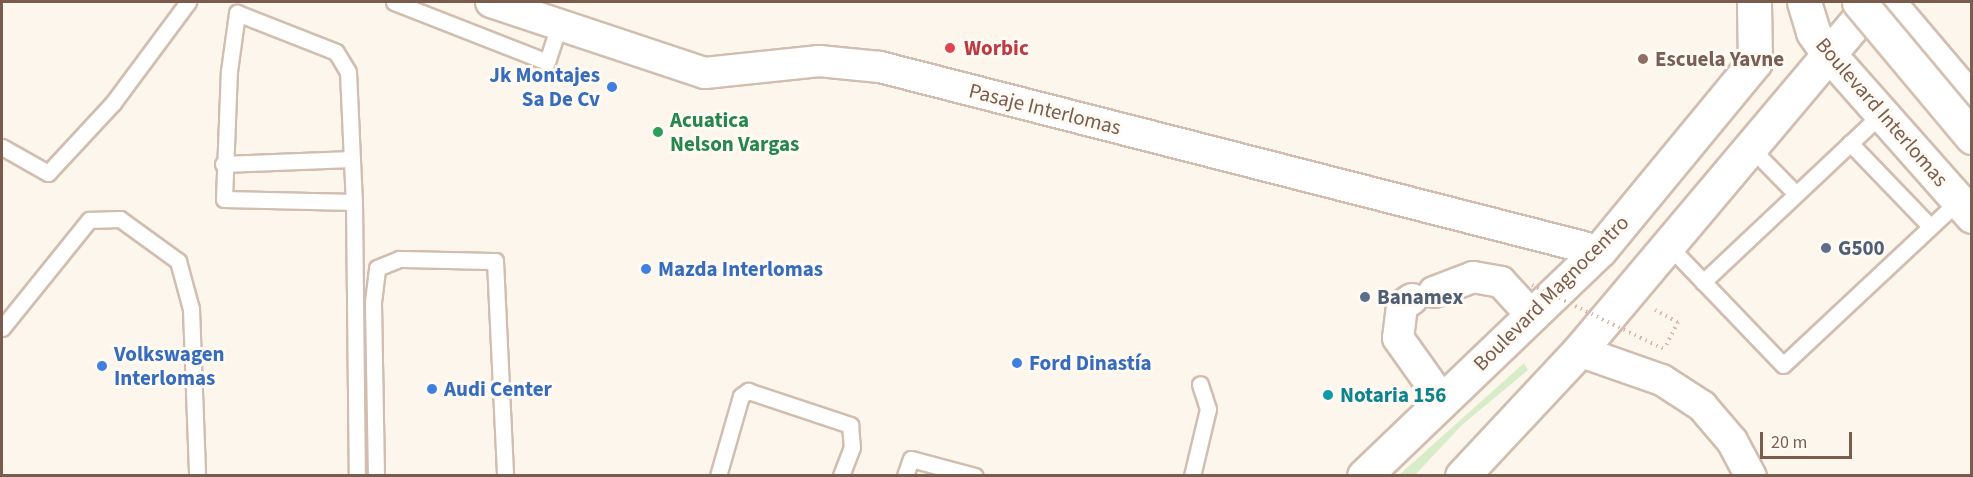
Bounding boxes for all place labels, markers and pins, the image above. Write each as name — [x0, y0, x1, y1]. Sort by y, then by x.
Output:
place label: Worbic — [964, 35, 1029, 61]
marker: Worbic — [941, 39, 959, 57]
place label: Escuela Yavne — [1655, 46, 1784, 72]
marker: Escuela Yavne — [1636, 52, 1650, 66]
place label: Jk Montajes Sa De Cv — [489, 62, 600, 112]
marker: Jk Montajes Sa De Cv — [605, 80, 619, 94]
place label: Acuatica Nelson Vargas — [670, 107, 799, 157]
marker: Acuatica Nelson Vargas — [651, 125, 665, 139]
place label: G500 — [1838, 235, 1885, 261]
marker: G500 — [1819, 241, 1833, 255]
place label: Mazda Interlomas — [658, 256, 823, 282]
marker: Mazda Interlomas — [639, 262, 653, 276]
place label: Banamex — [1377, 284, 1463, 310]
marker: Banamex — [1358, 290, 1372, 304]
place label: Volkswagen Interlomas — [114, 341, 225, 391]
place label: Ford Dinastía — [1029, 350, 1152, 376]
marker: Ford Dinastía — [1010, 356, 1024, 370]
marker: Volkswagen Interlomas — [95, 359, 109, 373]
place label: Audi Center — [444, 376, 552, 402]
marker: Audi Center — [425, 382, 439, 396]
place label: Notaria 156 — [1340, 382, 1446, 408]
marker: Notaria 156 — [1321, 388, 1335, 402]

